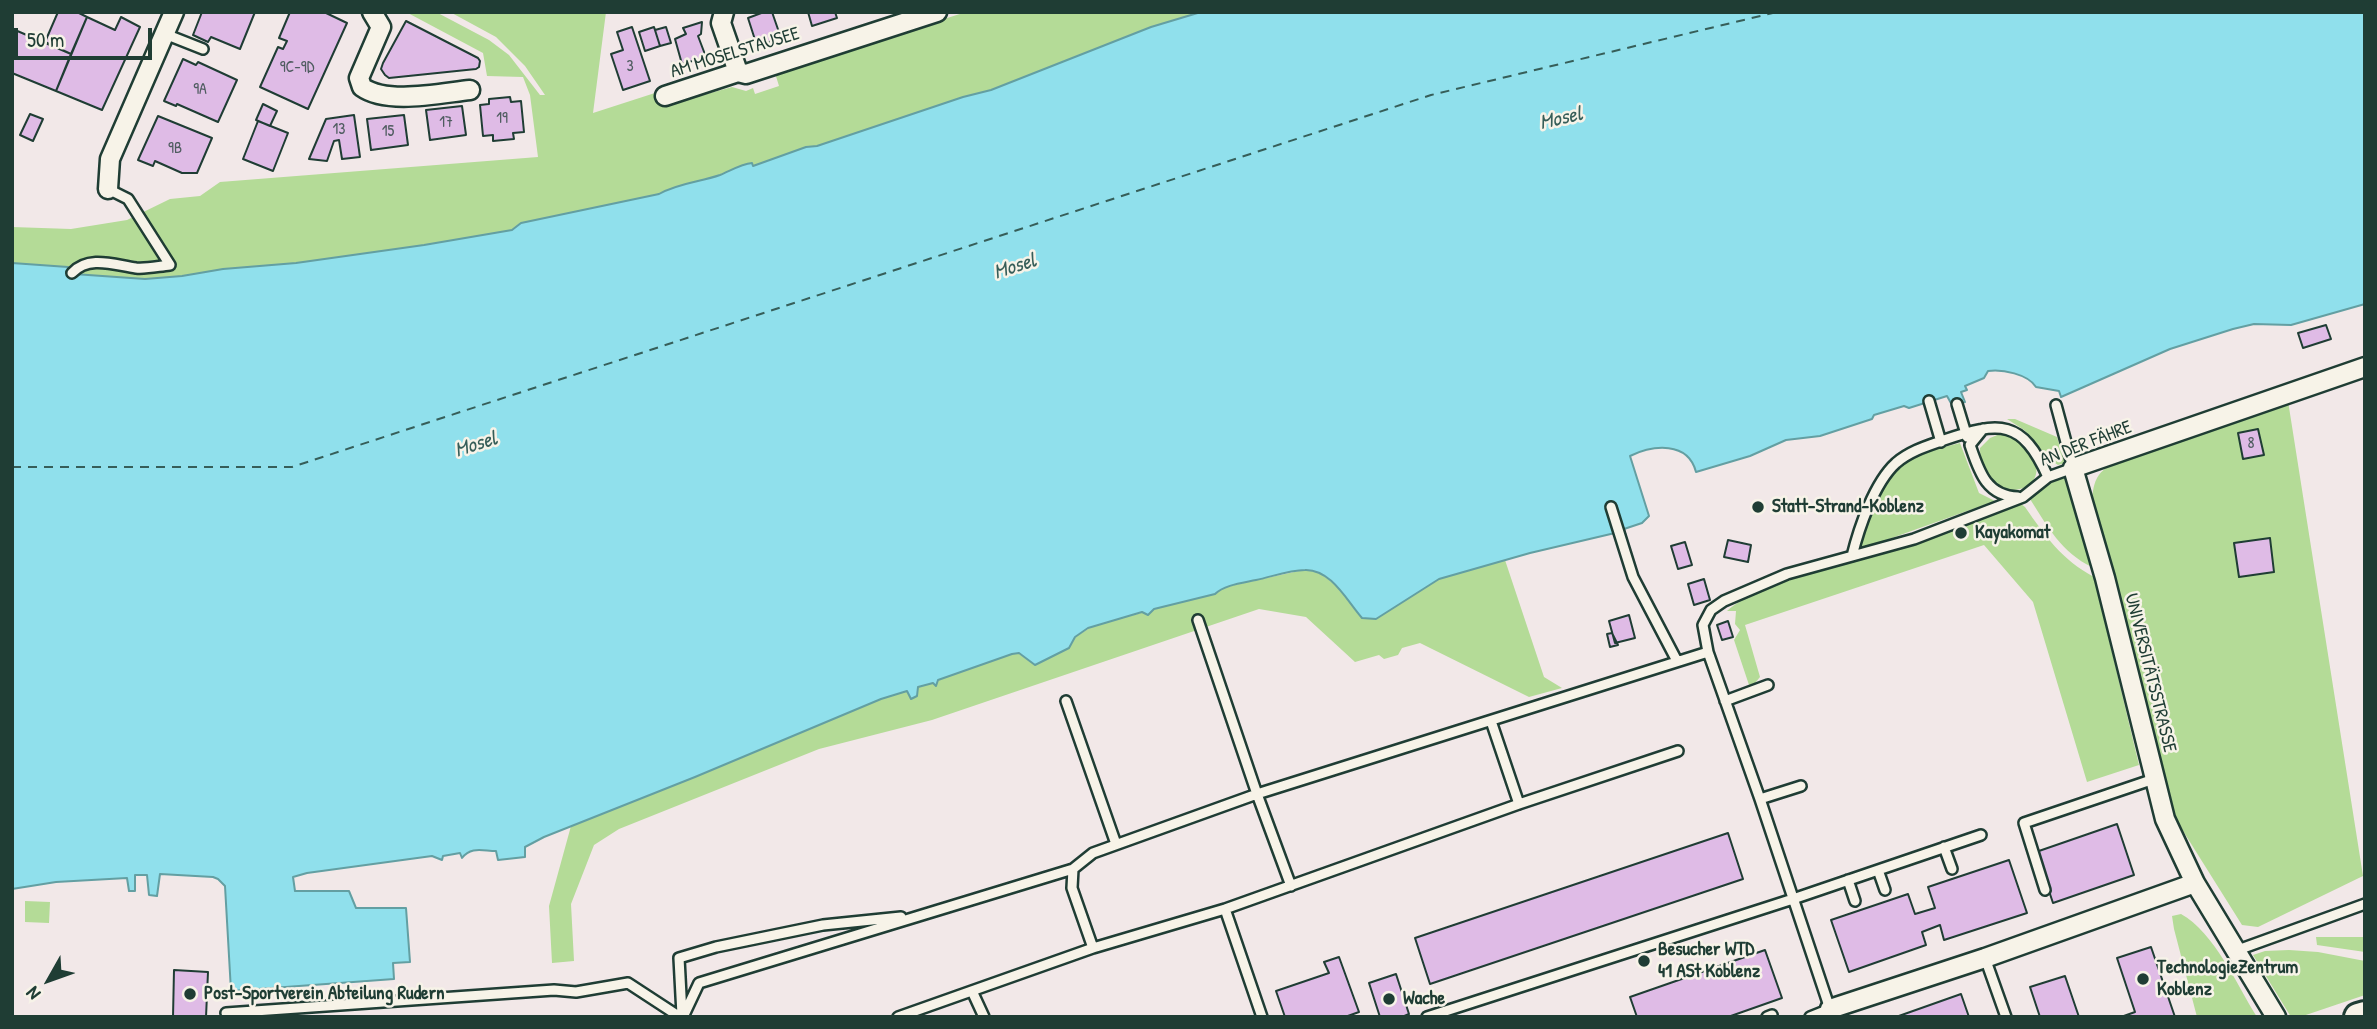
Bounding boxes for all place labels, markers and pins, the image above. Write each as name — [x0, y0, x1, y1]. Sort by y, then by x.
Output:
place label: Statt-Strand-Koblenz — [1772, 496, 1924, 518]
marker: Statt-Strand-Koblenz — [1750, 499, 1766, 515]
place label: Kayakomat — [1975, 522, 2050, 544]
marker: Kayakomat — [1953, 525, 1969, 541]
place label: Besucher WTD 41 ASt Koblenz — [1658, 939, 1760, 983]
marker: Besucher WTD 41 ASt Koblenz — [1636, 953, 1652, 969]
place label: TechnologieZentrum Koblenz — [2157, 957, 2298, 1001]
marker: TechnologieZentrum Koblenz — [2135, 971, 2151, 987]
place label: Post-Sportverein Abteilung Rudern — [204, 983, 445, 1005]
marker: Post-Sportverein Abteilung Rudern — [182, 986, 198, 1002]
place label: Wache — [1403, 988, 1445, 1010]
marker: Wache — [1381, 991, 1397, 1007]

